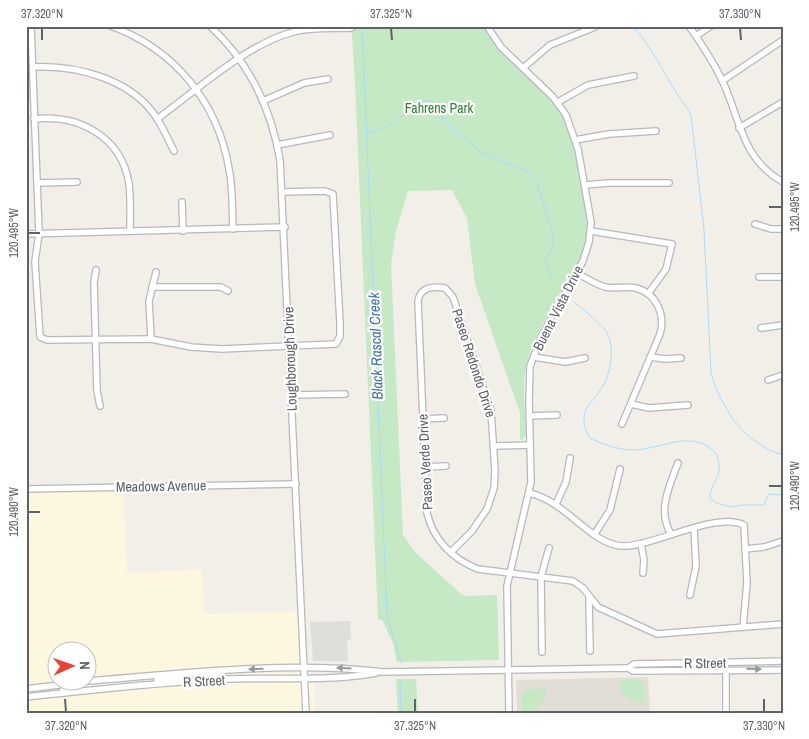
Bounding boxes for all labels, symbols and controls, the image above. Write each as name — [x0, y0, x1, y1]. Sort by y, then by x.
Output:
text: 37.320°N — [21, 6, 63, 22]
text: 37.325°N — [370, 6, 412, 22]
text: 37.330°N — [719, 6, 761, 22]
park label: Fahrens Park — [405, 99, 473, 117]
text: 120.495°W — [787, 181, 803, 232]
text: 120.495°W — [6, 207, 22, 258]
street label: Buena Vista Drive — [529, 262, 587, 354]
water label: Black Rascal Creek — [363, 291, 388, 400]
street label: Loughborough Drive — [279, 306, 301, 412]
street label: Paseo Redondo Drive — [448, 307, 500, 419]
street label: Paseo Verde Drive — [413, 413, 437, 511]
text: 120.490°W — [787, 460, 803, 511]
street label: Meadows Avenue — [116, 476, 206, 496]
text: 120.490°W — [6, 486, 22, 537]
north arrow — [48, 642, 98, 692]
street label: R Street — [684, 654, 726, 672]
text: N — [76, 661, 94, 670]
one-way arrow — [336, 664, 352, 672]
one-way arrow — [746, 665, 762, 673]
one-way arrow — [248, 666, 264, 674]
street label: R Street — [182, 671, 226, 691]
text: 37.320°N — [45, 718, 87, 734]
text: 37.325°N — [394, 718, 436, 734]
text: 37.330°N — [743, 718, 785, 734]

